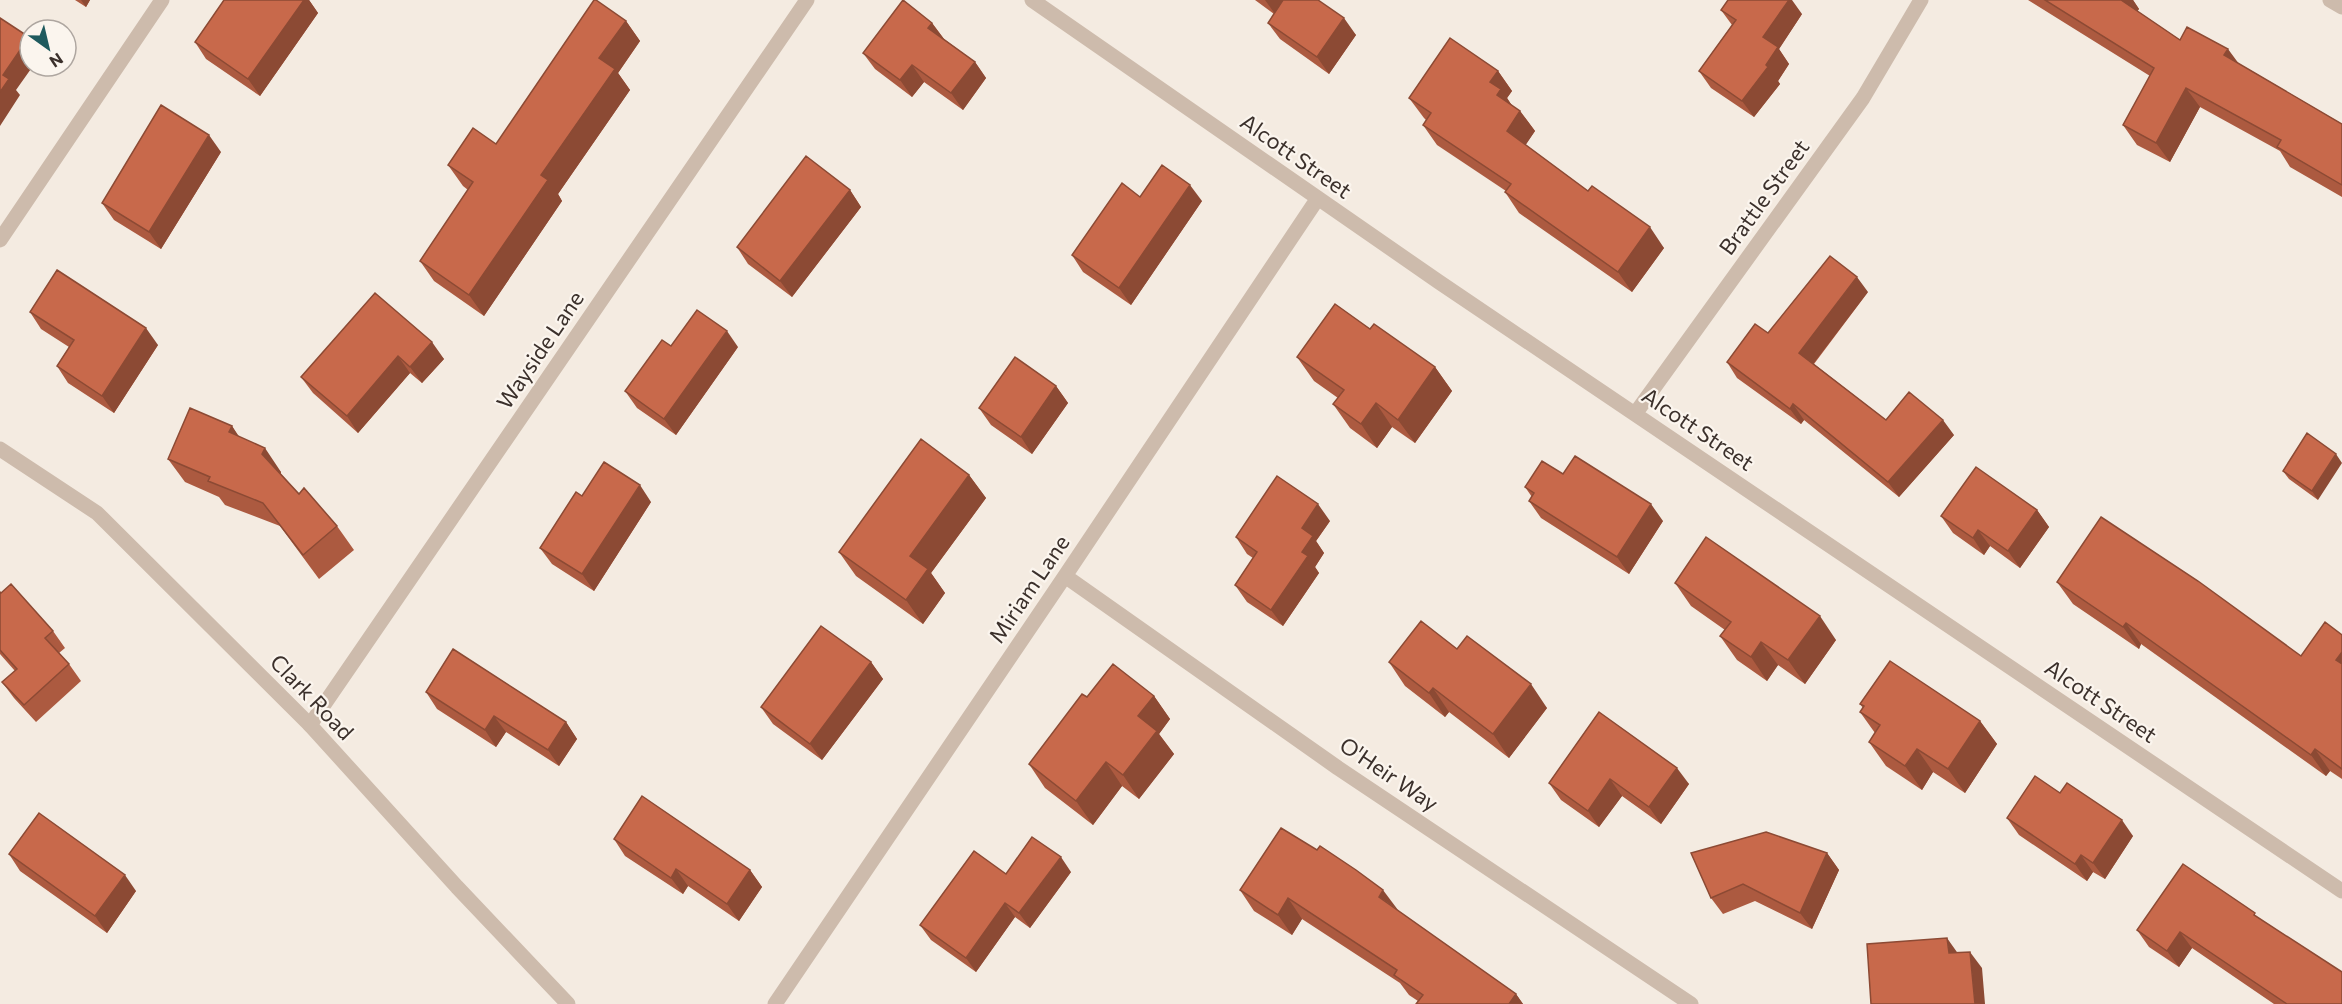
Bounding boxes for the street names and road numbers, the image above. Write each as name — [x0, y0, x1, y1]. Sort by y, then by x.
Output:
street label: Alcott Street — [1236, 108, 1357, 204]
street label: Brattle Street — [1713, 134, 1814, 260]
street label: Wayside Lane — [490, 286, 589, 414]
street label: Alcott Street — [1637, 381, 1759, 476]
street label: Miriam Lane — [983, 530, 1075, 648]
street label: Clark Road — [265, 648, 360, 745]
street label: Alcott Street — [2040, 653, 2162, 748]
street label: O'Heir Way — [1335, 731, 1444, 816]

